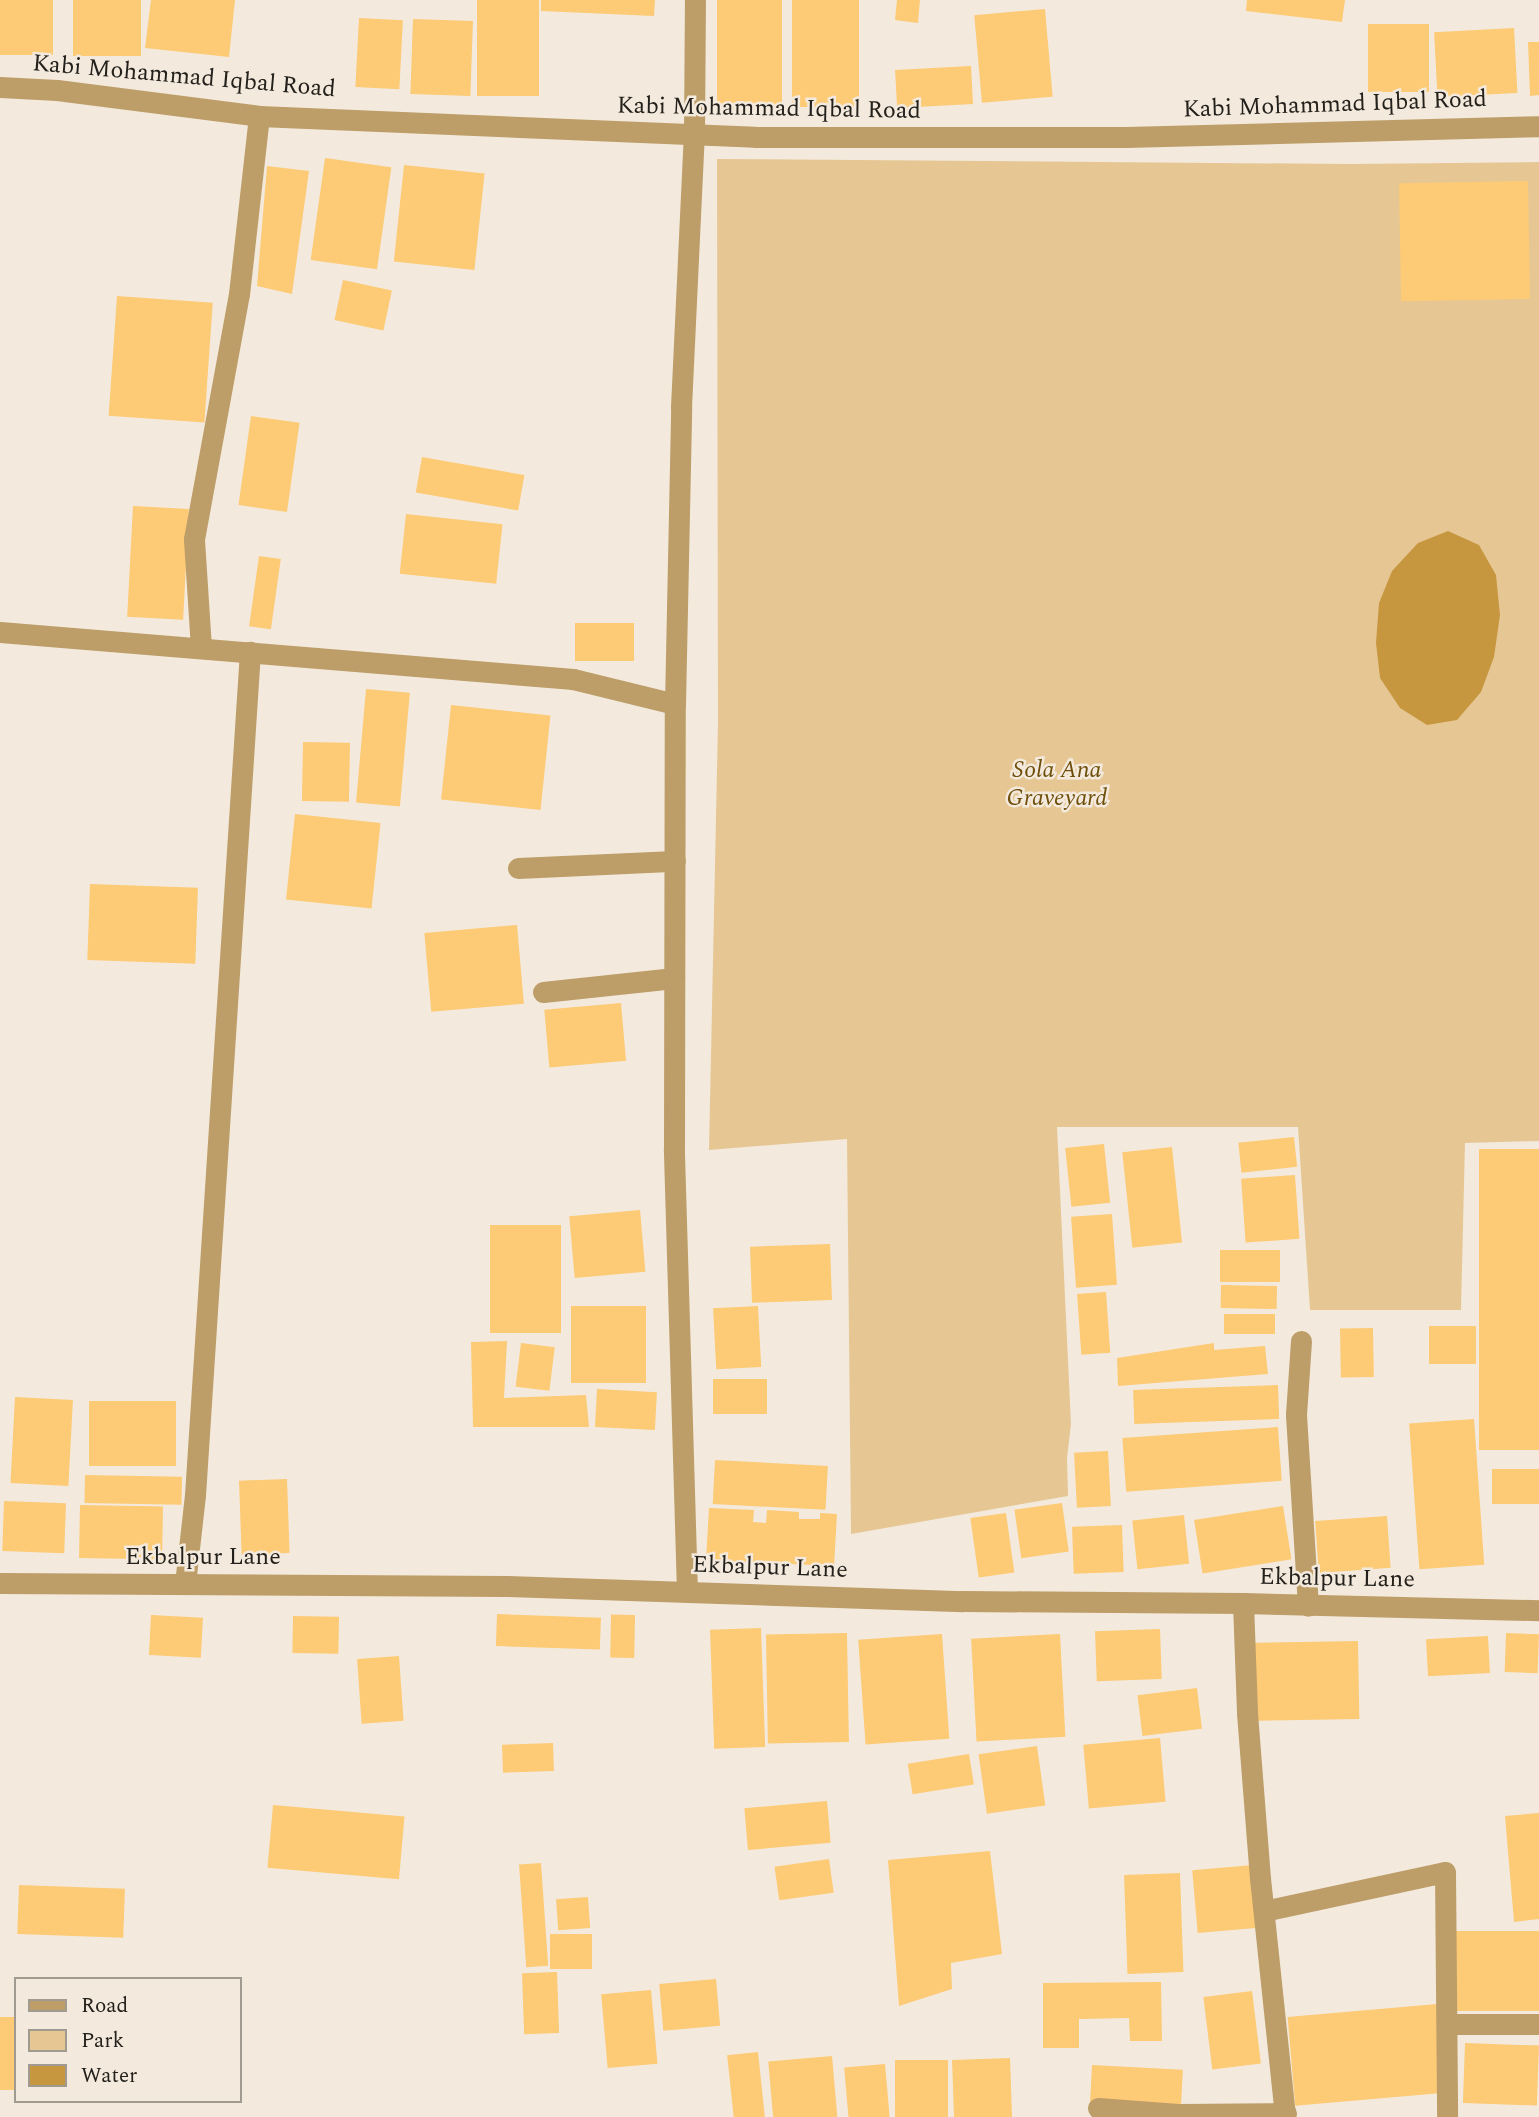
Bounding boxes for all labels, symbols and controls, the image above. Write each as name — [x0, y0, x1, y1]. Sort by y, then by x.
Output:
street label: Kabi Mohammad Iqbal Road — [31, 49, 337, 105]
street label: Kabi Mohammad Iqbal Road — [1182, 85, 1488, 125]
street label: Kabi Mohammad Iqbal Road — [617, 92, 921, 126]
park label: Sola Ana Graveyard — [1007, 757, 1107, 813]
street label: Ekbalpur Lane — [125, 1544, 281, 1572]
street label: Ekbalpur Lane — [692, 1551, 848, 1585]
street label: Ekbalpur Lane — [1259, 1563, 1415, 1595]
legend — [14, 1977, 242, 2103]
text: Road — [81, 1990, 128, 2022]
text: Park — [81, 2025, 124, 2057]
text: Water — [81, 2060, 137, 2092]

